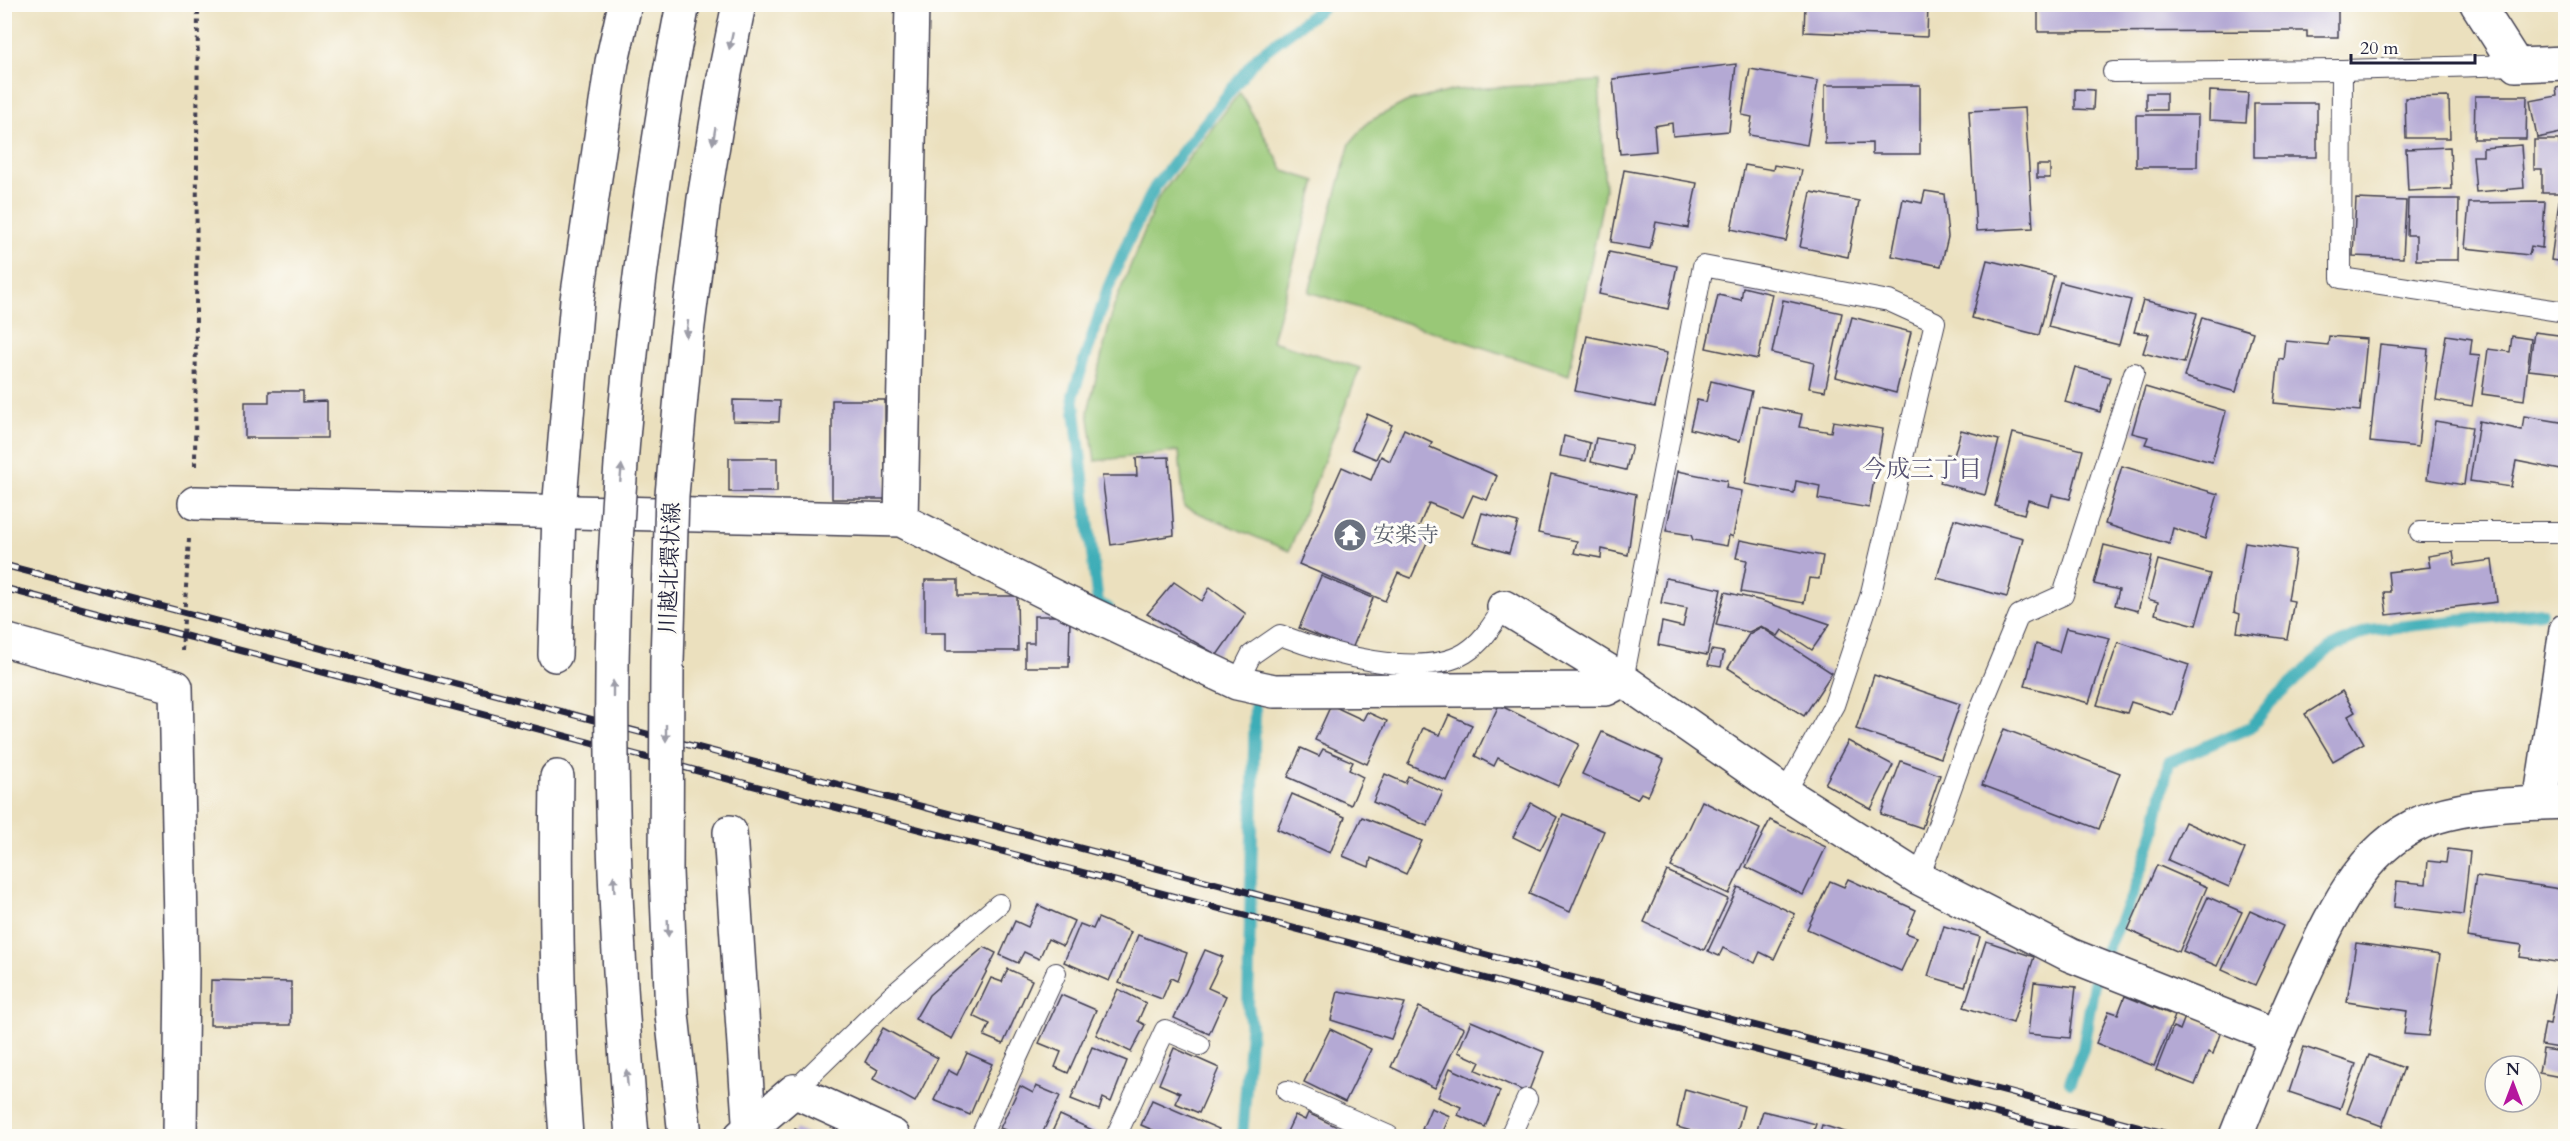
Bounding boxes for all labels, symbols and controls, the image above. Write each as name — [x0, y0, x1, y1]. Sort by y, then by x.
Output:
scale bar — [2351, 27, 2476, 65]
one-way arrow — [726, 32, 736, 51]
text: 20 m — [2360, 36, 2399, 61]
one-way arrow — [710, 126, 719, 145]
one-way arrow — [683, 319, 692, 338]
district label: 今成三丁目 — [1862, 453, 1982, 486]
one-way arrow — [616, 463, 626, 482]
street label: 川越北環状線 — [653, 502, 687, 634]
temple icon: 安楽寺 — [1332, 517, 1368, 553]
place label: 安楽寺 — [1373, 520, 1439, 550]
one-way arrow — [608, 679, 618, 698]
one-way arrow — [661, 724, 671, 743]
one-way arrow — [610, 874, 619, 893]
one-way arrow — [664, 919, 673, 938]
north arrow — [2483, 1054, 2543, 1114]
text: N — [2506, 1059, 2520, 1081]
one-way arrow — [622, 1069, 632, 1088]

